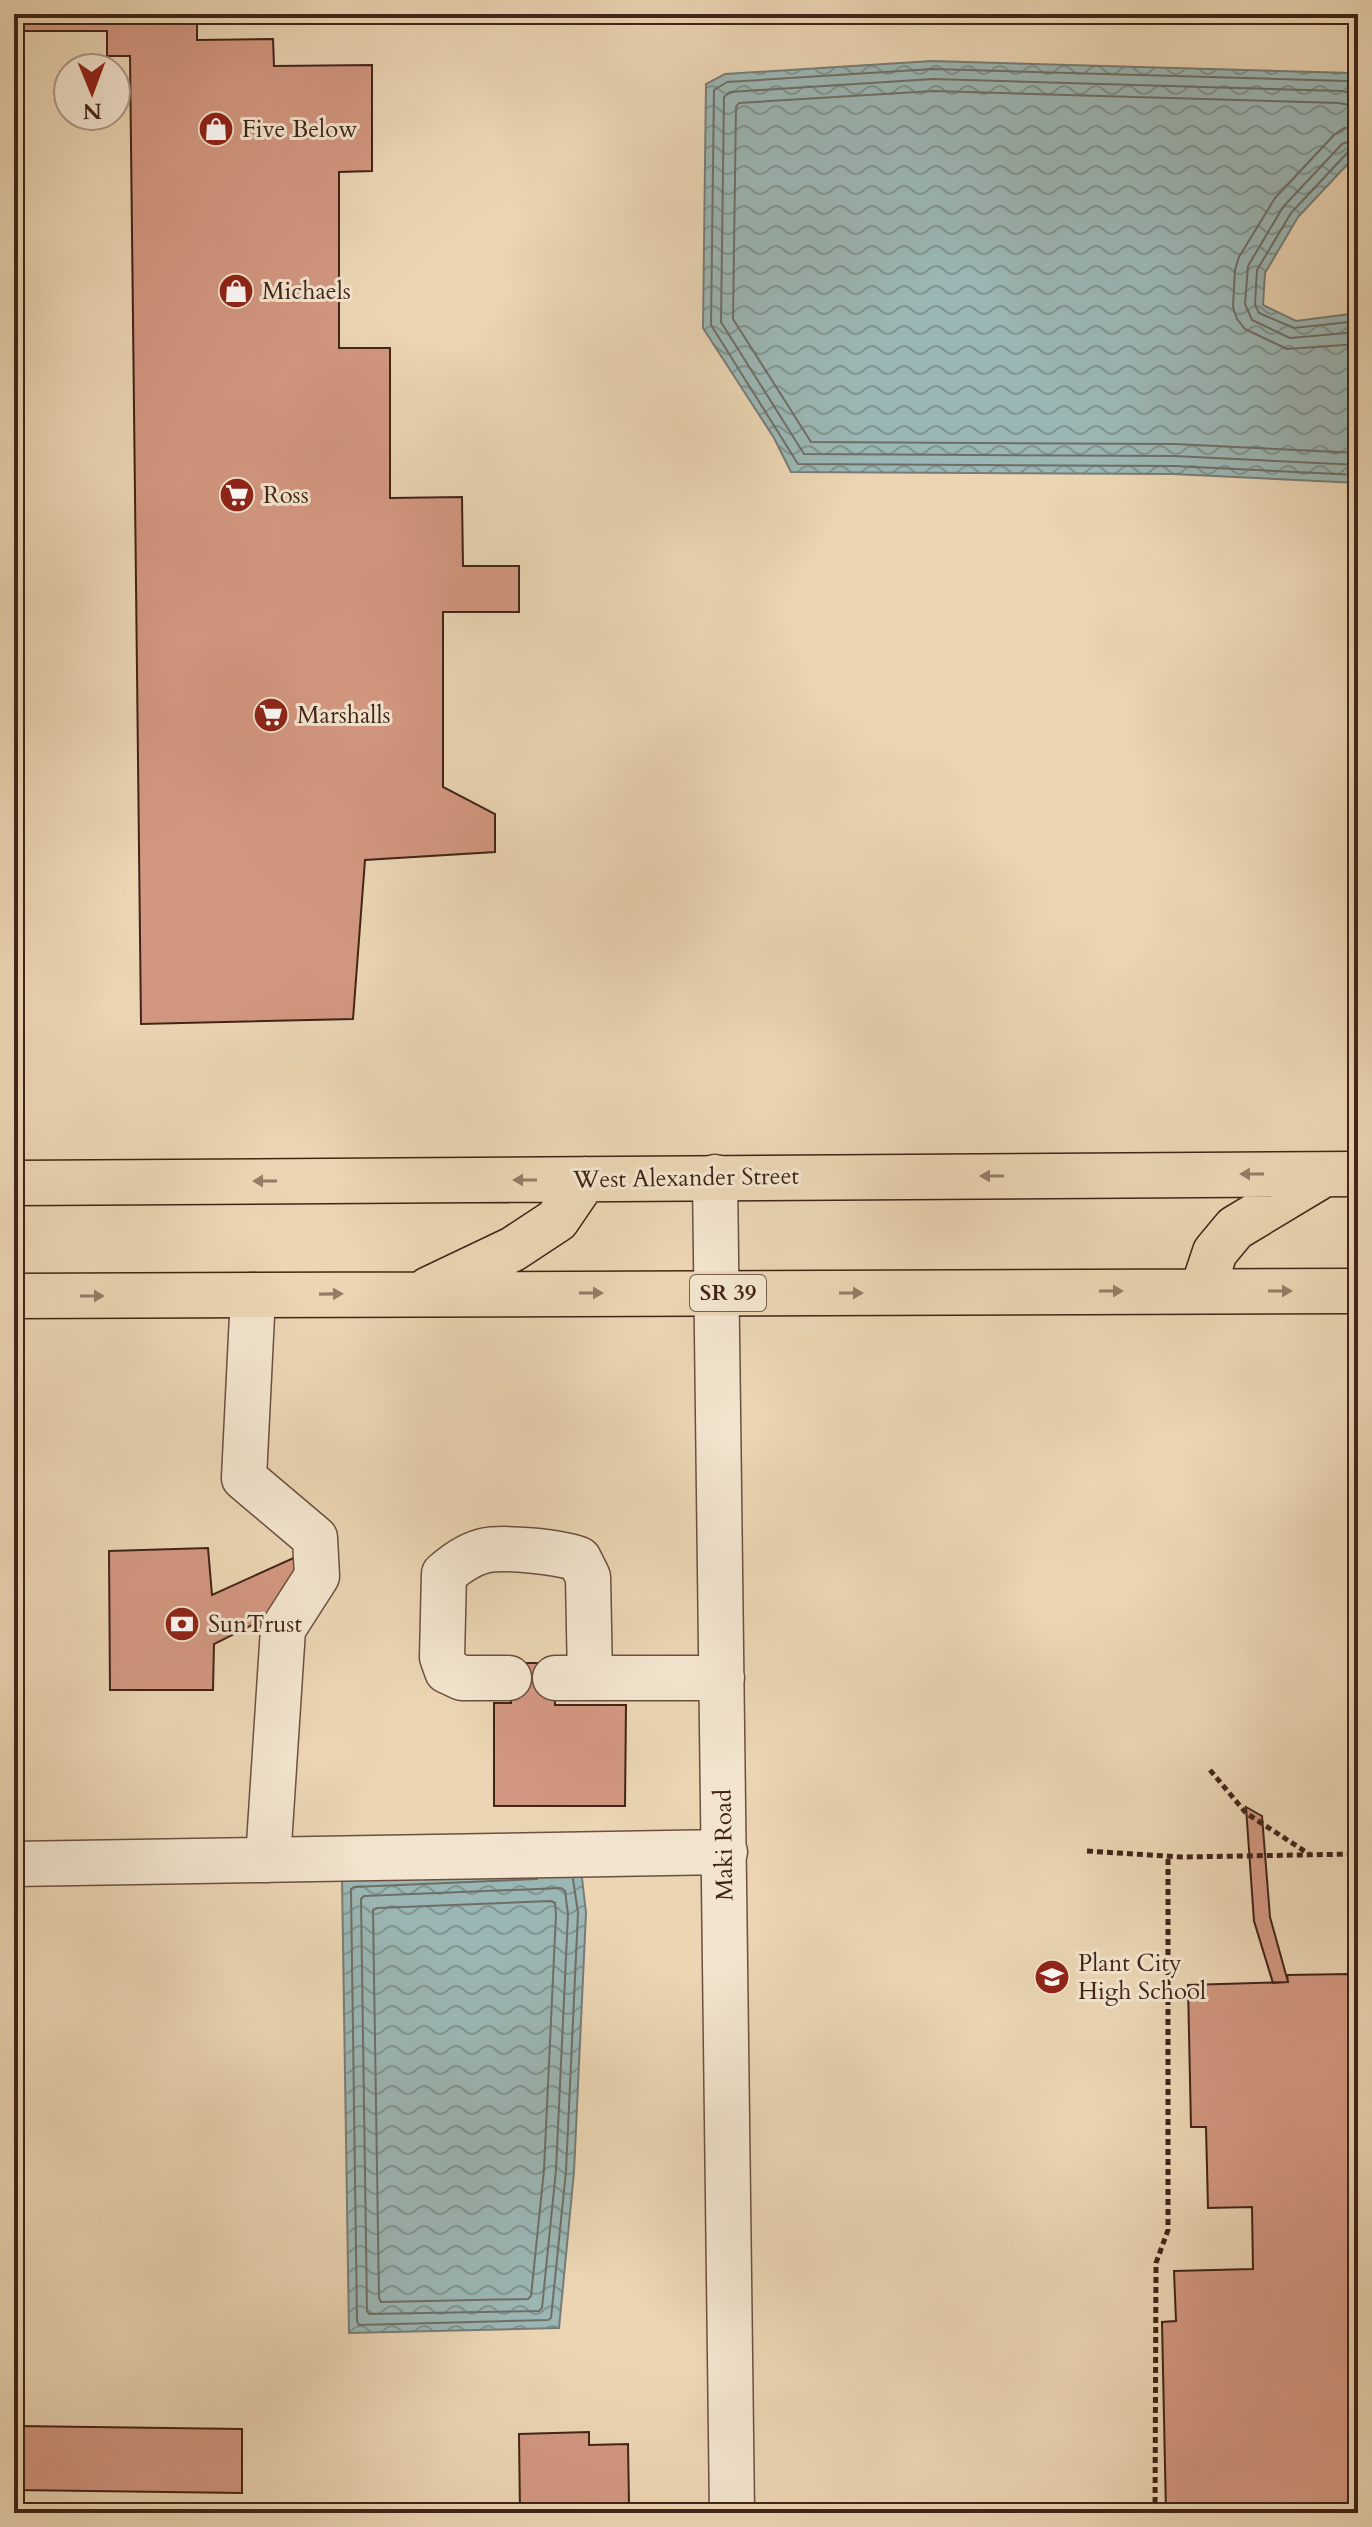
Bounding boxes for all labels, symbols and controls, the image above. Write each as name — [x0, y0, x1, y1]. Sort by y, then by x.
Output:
north arrow — [52, 52, 132, 132]
text: N — [83, 96, 102, 126]
shop icon: Five Below — [197, 110, 235, 148]
place label: Five Below — [242, 113, 357, 146]
shop icon: Michaels — [217, 272, 255, 310]
place label: Michaels — [262, 275, 351, 308]
supermarket icon: Ross — [218, 476, 256, 514]
place label: Ross — [263, 479, 309, 512]
supermarket icon: Marshalls — [252, 696, 290, 734]
place label: Marshalls — [297, 699, 391, 732]
street label: West Alexander Street — [572, 1160, 800, 1196]
one-way arrow — [1239, 1168, 1264, 1180]
one-way arrow — [979, 1170, 1004, 1182]
one-way arrow — [512, 1173, 537, 1186]
one-way arrow — [252, 1175, 277, 1187]
road number: SR 39 — [690, 1275, 766, 1311]
one-way arrow — [1099, 1285, 1124, 1297]
one-way arrow — [1268, 1285, 1293, 1297]
one-way arrow — [839, 1286, 864, 1299]
one-way arrow — [579, 1287, 604, 1299]
one-way arrow — [319, 1288, 344, 1301]
one-way arrow — [80, 1290, 105, 1302]
bank icon: SunTrust — [163, 1605, 201, 1643]
place label: SunTrust — [208, 1608, 302, 1641]
street label: Maki Road — [707, 1789, 741, 1901]
place label: Plant City High School — [1078, 1947, 1206, 2008]
school or university icon: Plant City High School — [1033, 1958, 1071, 1996]

